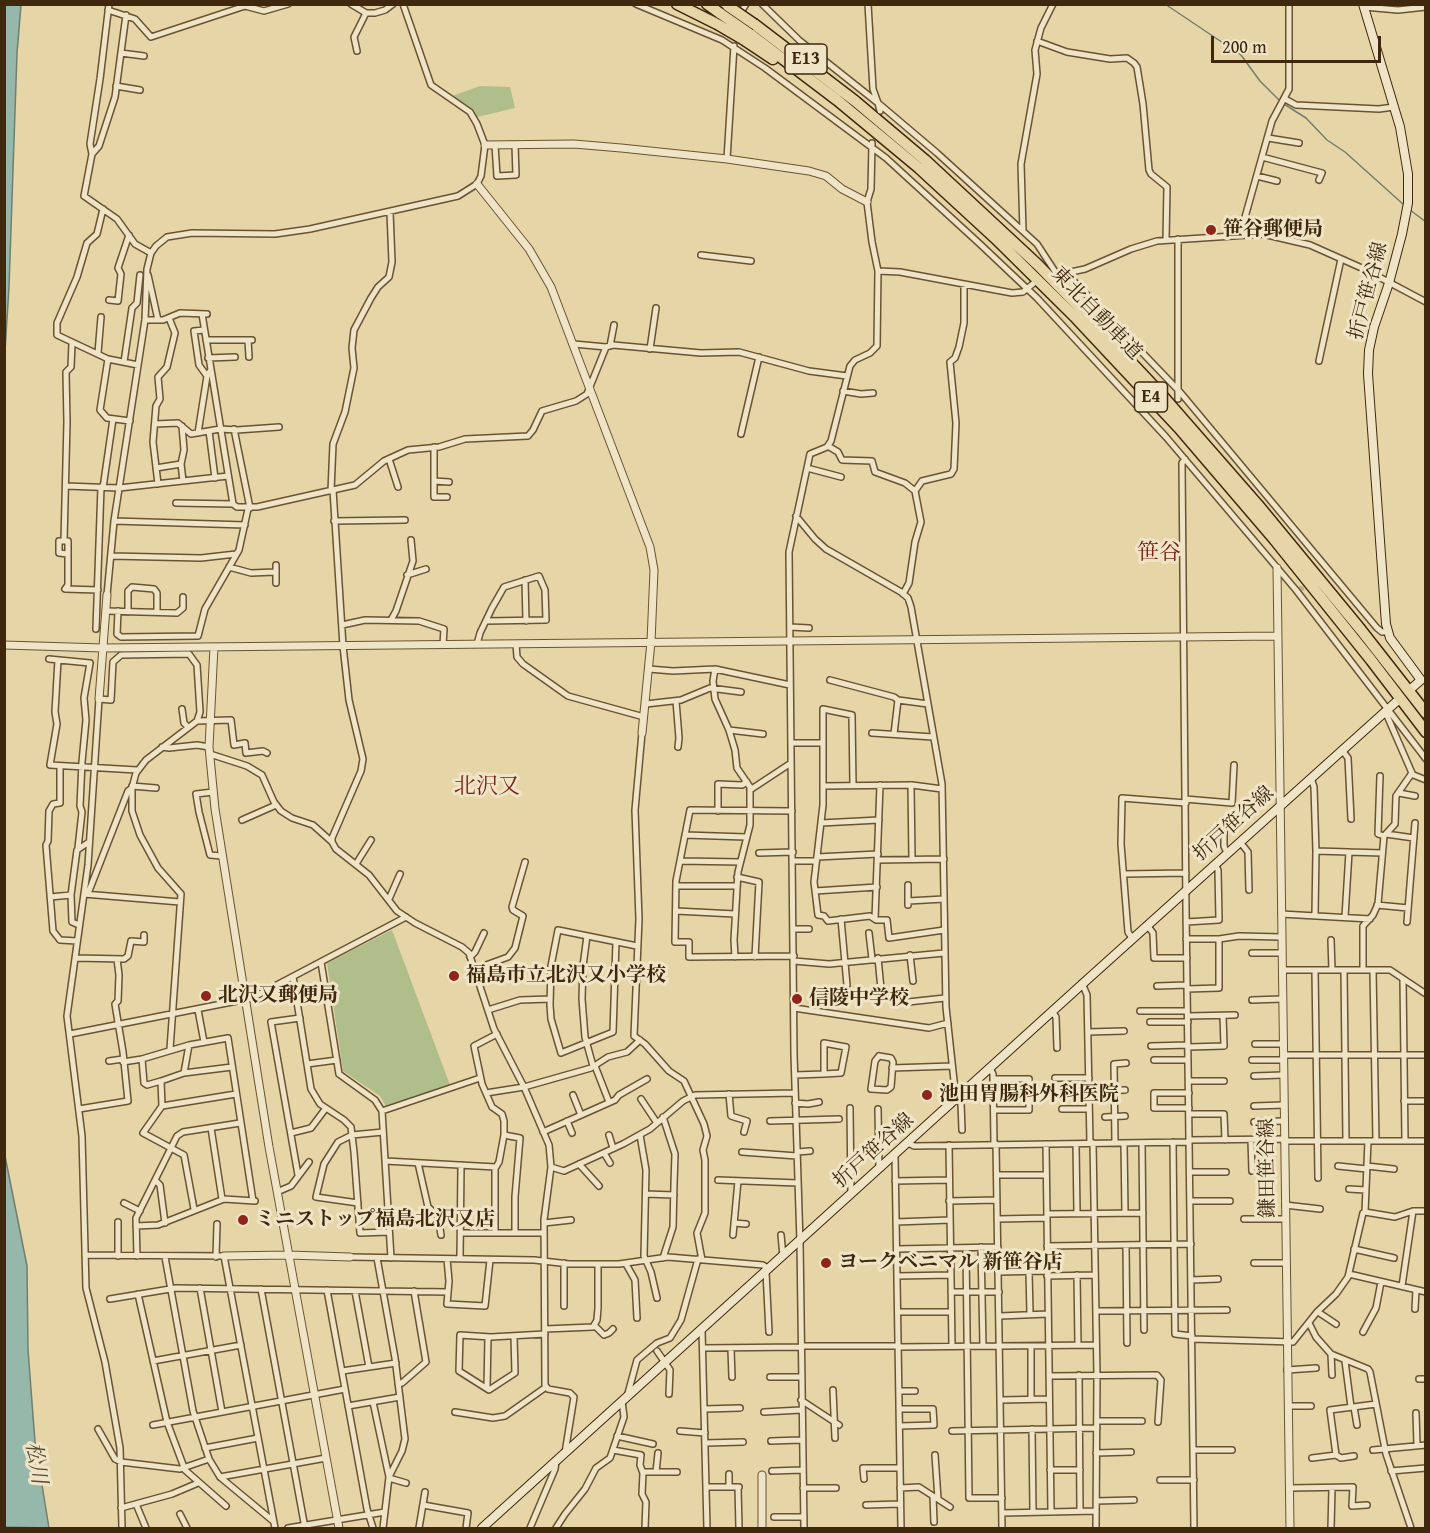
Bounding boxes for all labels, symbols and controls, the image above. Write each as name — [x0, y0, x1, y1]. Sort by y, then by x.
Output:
scale bar — [1214, 24, 1384, 62]
text: 200 m — [1222, 33, 1267, 60]
road number: E13 — [785, 44, 827, 74]
place label: 笹谷郵便局 — [1223, 218, 1323, 242]
marker: 笹谷郵便局 — [1204, 223, 1218, 237]
street label: 折戸笹谷線 — [1344, 240, 1394, 342]
street label: 東北自動車道 — [1046, 263, 1146, 365]
road number: E4 — [1134, 382, 1168, 412]
district label: 笹谷 — [1137, 540, 1181, 566]
district label: 北沢又 — [454, 774, 520, 800]
street label: 折戸笹谷線 — [1189, 782, 1279, 866]
place label: 福島市立北沢又小学校 — [466, 964, 666, 988]
marker: 福島市立北沢又小学校 — [447, 969, 461, 983]
place label: 北沢又郵便局 — [218, 984, 338, 1008]
place label: 信陵中学校 — [809, 987, 909, 1011]
marker: 北沢又郵便局 — [199, 989, 213, 1003]
marker: 信陵中学校 — [790, 992, 804, 1006]
place label: 池田胃腸科外科医院 — [939, 1083, 1119, 1107]
marker: 池田胃腸科外科医院 — [920, 1088, 934, 1102]
street label: 折戸笹谷線 — [829, 1109, 919, 1193]
street label: 鎌田笹谷線 — [1255, 1118, 1281, 1218]
place label: ミニストップ福島北沢又店 — [255, 1208, 495, 1232]
marker: ミニストップ福島北沢又店 — [236, 1213, 250, 1227]
place label: ヨークベニマル 新笹谷店 — [838, 1251, 1062, 1275]
marker: ヨークベニマル 新笹谷店 — [819, 1256, 833, 1270]
water label: 松川 — [19, 1440, 51, 1486]

